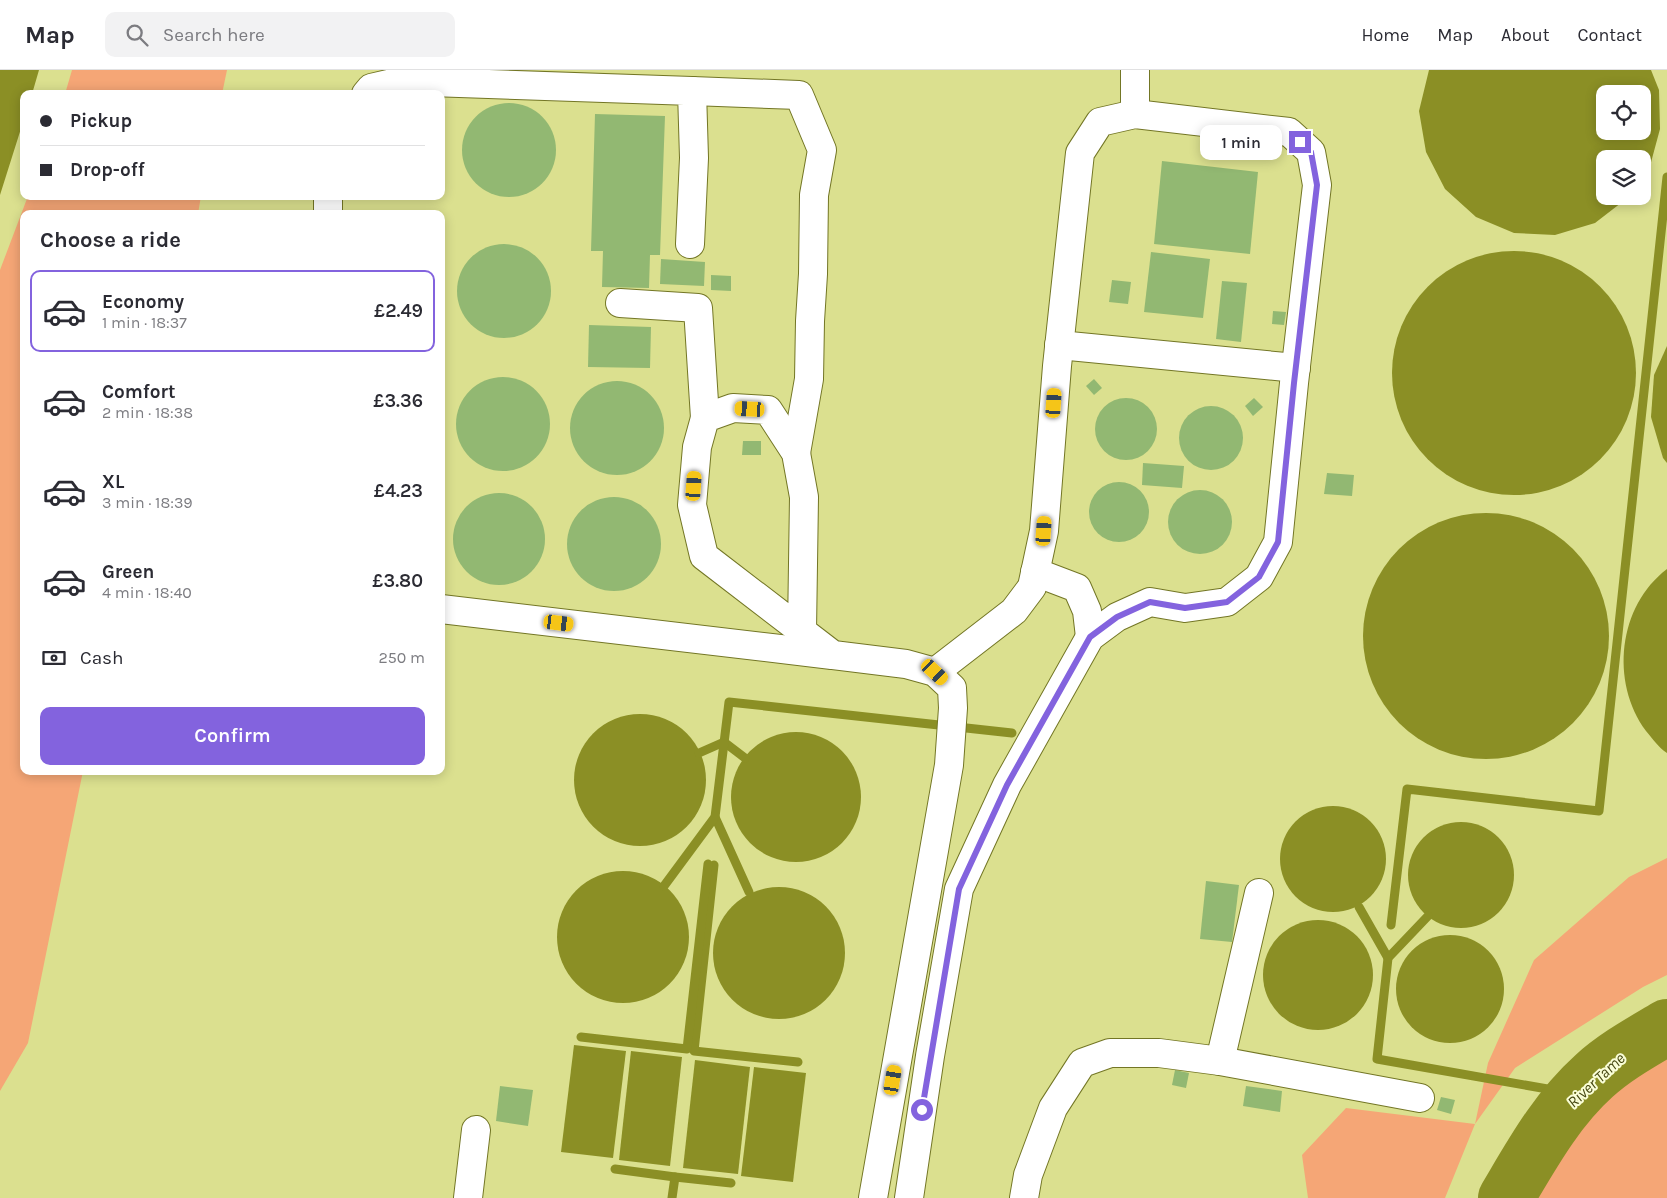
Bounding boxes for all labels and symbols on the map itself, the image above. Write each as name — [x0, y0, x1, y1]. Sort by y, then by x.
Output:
callout: 1 min — [1200, 124, 1282, 160]
route end — [1289, 131, 1311, 153]
car — [1045, 388, 1062, 418]
car — [734, 401, 765, 417]
car — [685, 471, 702, 501]
car — [1035, 516, 1052, 546]
car — [543, 614, 574, 632]
car — [918, 656, 951, 688]
water label: River Tame — [1563, 1048, 1629, 1111]
car — [883, 1064, 902, 1096]
route start — [911, 1099, 933, 1121]

